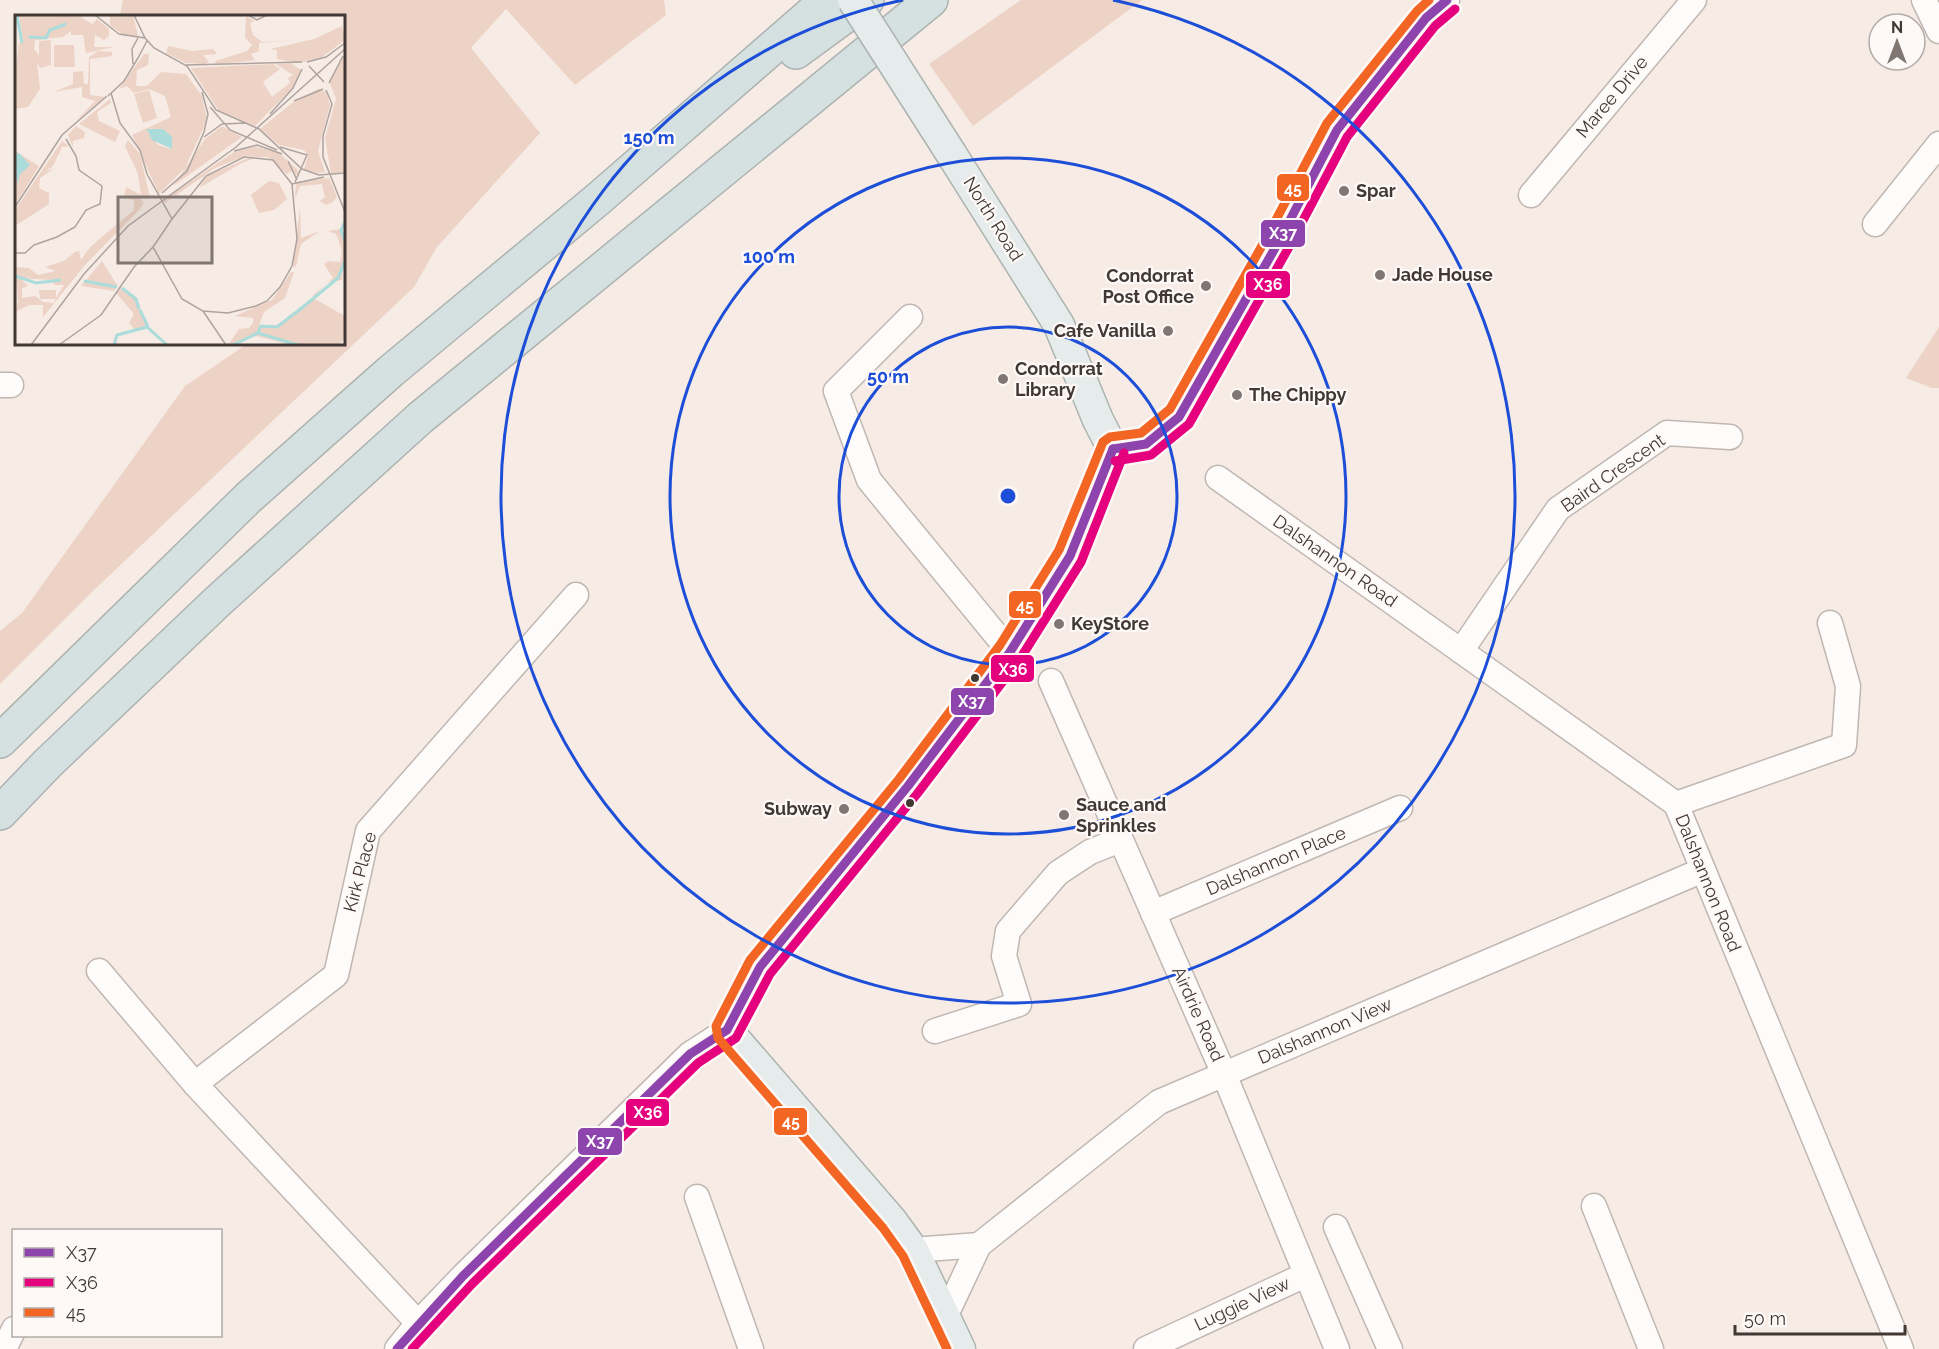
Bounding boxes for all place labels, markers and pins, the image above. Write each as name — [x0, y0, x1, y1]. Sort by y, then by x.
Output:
place label: Spar — [1356, 180, 1396, 201]
marker: Spar — [1337, 184, 1351, 198]
place label: Jade House — [1392, 264, 1493, 285]
place label: Condorrat Post Office — [1103, 265, 1194, 307]
marker: Jade House — [1373, 268, 1387, 282]
marker: Condorrat Post Office — [1199, 279, 1213, 293]
place label: Cafe Vanilla — [1054, 320, 1156, 341]
marker: Cafe Vanilla — [1161, 324, 1175, 338]
place label: Condorrat Library — [1015, 358, 1103, 400]
marker: Condorrat Library — [996, 372, 1010, 386]
place label: The Chippy — [1249, 384, 1346, 405]
marker: The Chippy — [1230, 388, 1244, 402]
centre of rings — [998, 486, 1018, 506]
place label: KeyStore — [1071, 613, 1149, 634]
marker: KeyStore — [1052, 617, 1066, 631]
unlabelled marker — [969, 672, 981, 684]
place label: Sauce and Sprinkles — [1076, 794, 1166, 836]
unlabelled marker — [904, 797, 916, 809]
place label: Subway — [764, 798, 832, 819]
marker: Subway — [837, 802, 851, 816]
marker: Sauce and Sprinkles — [1057, 808, 1071, 822]

